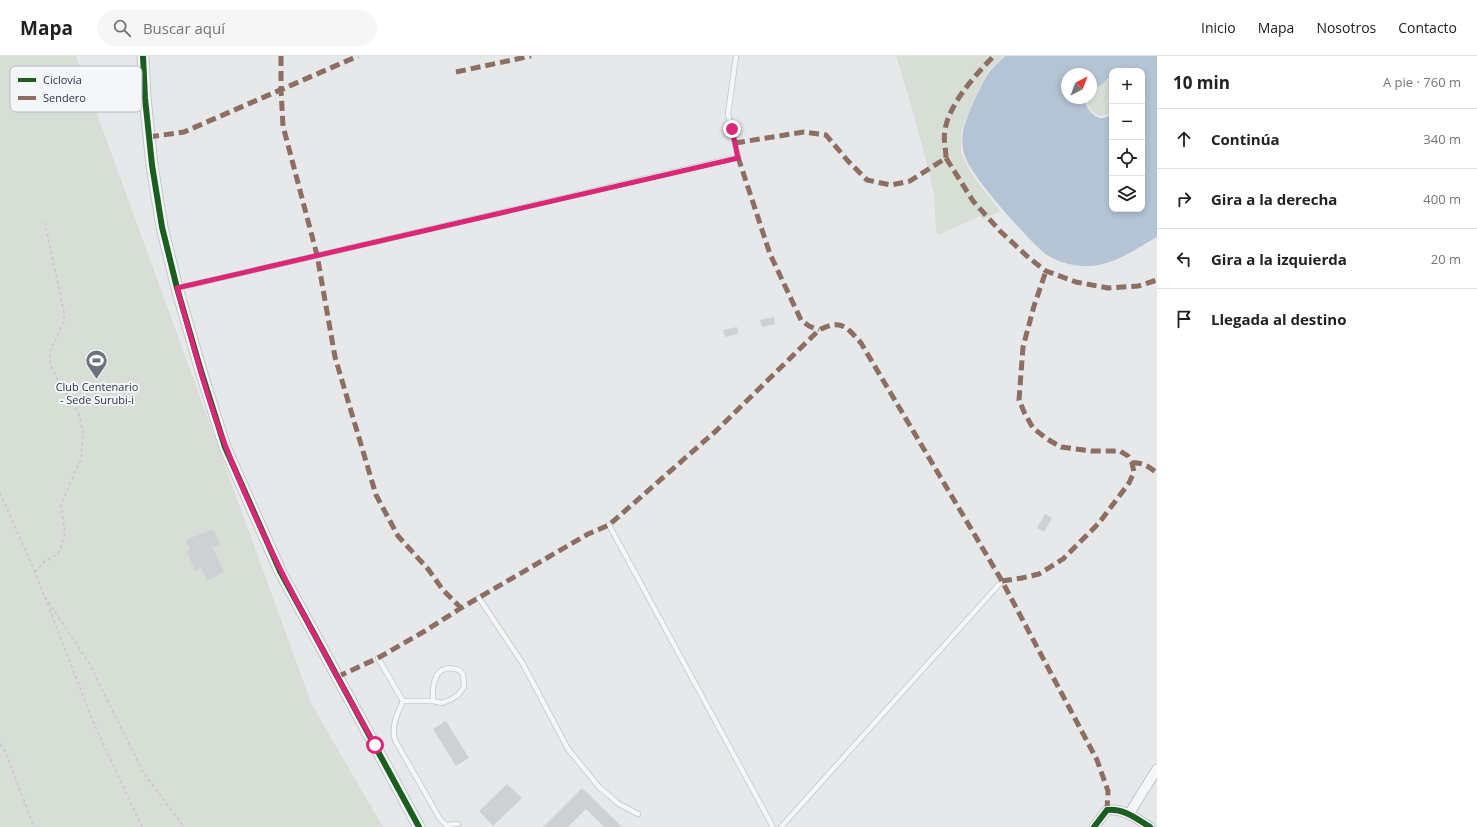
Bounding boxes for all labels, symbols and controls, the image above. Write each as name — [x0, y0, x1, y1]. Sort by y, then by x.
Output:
search box — [97, 10, 377, 46]
text: Mapa — [20, 15, 73, 41]
icon: search — [111, 17, 133, 39]
text: Buscar aquí — [143, 18, 225, 38]
text: Inicio — [1201, 18, 1236, 37]
text: Mapa — [1258, 18, 1294, 37]
text: Nosotros — [1316, 18, 1376, 37]
text: Contacto — [1398, 18, 1457, 37]
legend — [10, 66, 142, 112]
north arrow — [1061, 68, 1097, 104]
map controls — [1109, 68, 1145, 212]
button: + — [1109, 68, 1145, 104]
text: 10 min — [1173, 71, 1230, 94]
text: Ciclovía — [43, 72, 82, 87]
text: A pie · 760 m — [1383, 73, 1461, 91]
text: Sendero — [43, 90, 86, 105]
button: − — [1109, 104, 1145, 140]
route end — [723, 120, 741, 138]
icon: ahead — [1173, 128, 1195, 150]
text: Continúa — [1211, 129, 1280, 149]
text: 340 m — [1423, 130, 1461, 148]
button: locate — [1109, 140, 1145, 176]
button: layers — [1109, 176, 1145, 212]
icon: right — [1173, 188, 1195, 210]
text: Gira a la derecha — [1211, 189, 1337, 209]
text: 400 m — [1423, 190, 1461, 208]
icon: left — [1173, 248, 1195, 270]
text: Gira a la izquierda — [1211, 249, 1347, 269]
text: 20 m — [1431, 250, 1461, 268]
icon: arrive — [1173, 308, 1195, 330]
text: Llegada al destino — [1211, 309, 1346, 329]
sports icon: Club Centenario - Sede Surubi-i — [84, 347, 110, 380]
place label: Club Centenario - Sede Surubi-i — [56, 379, 139, 407]
route start — [366, 736, 384, 754]

